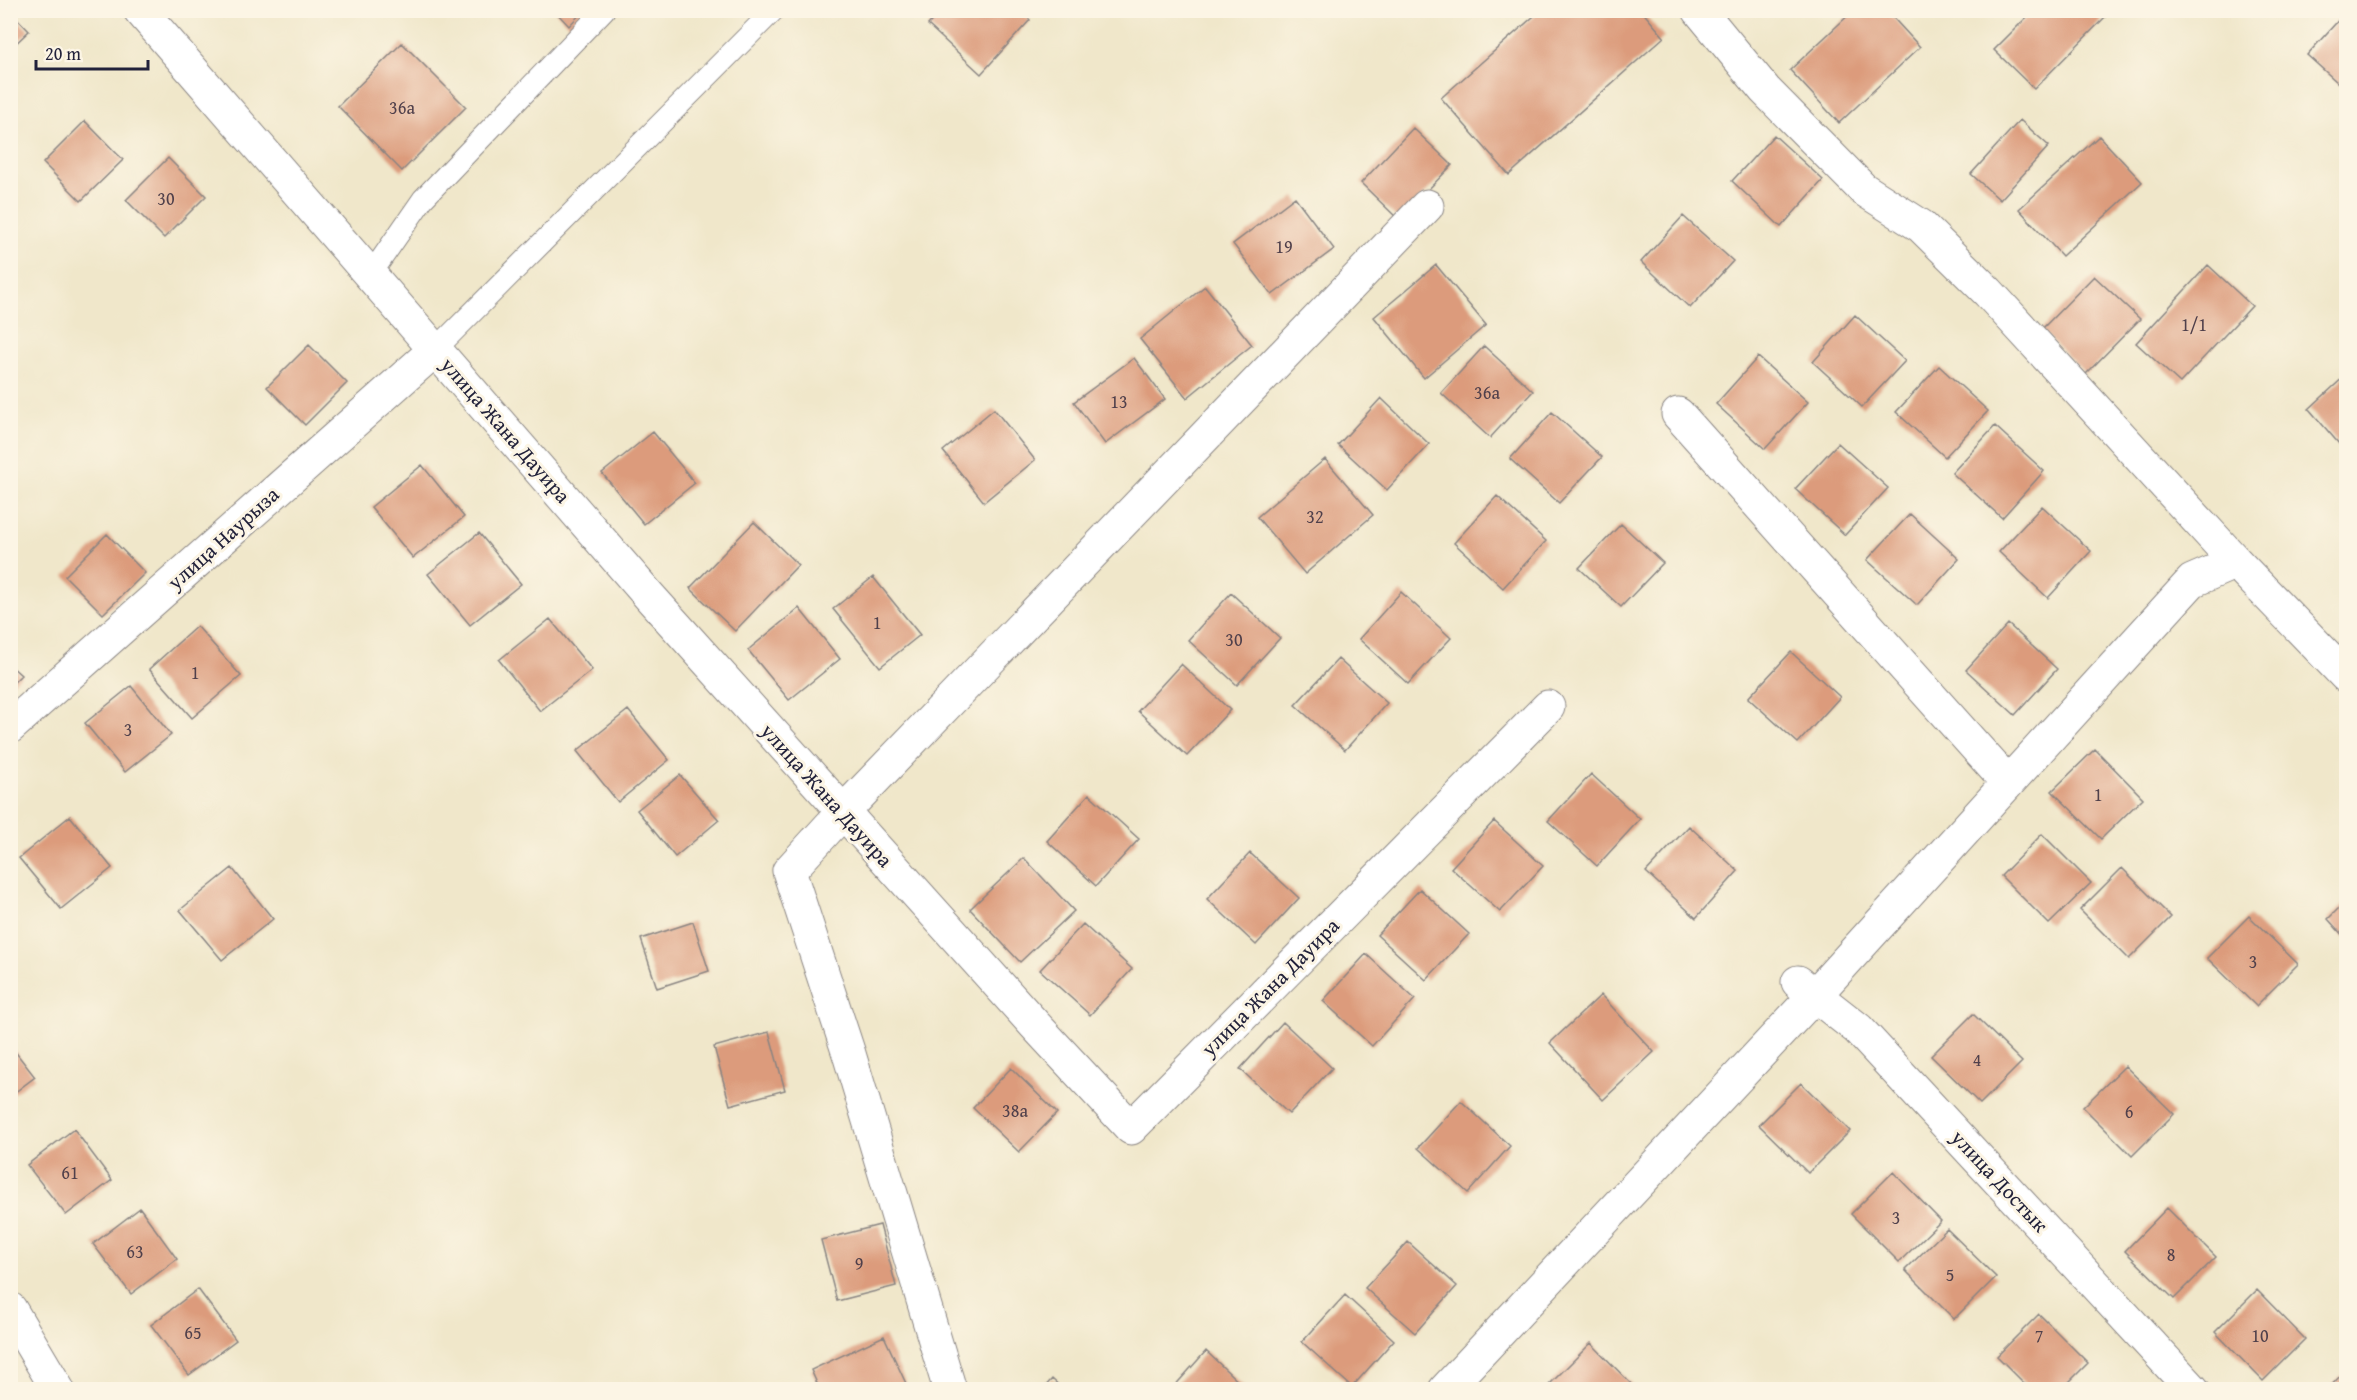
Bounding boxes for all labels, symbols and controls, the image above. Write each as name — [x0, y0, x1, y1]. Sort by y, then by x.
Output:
scale bar — [36, 33, 148, 71]
text: 20 m — [45, 40, 81, 67]
house number: 36а — [389, 94, 415, 121]
house number: 30 — [157, 185, 175, 212]
house number: 19 — [1275, 233, 1293, 260]
house number: 1/1 — [2181, 311, 2207, 338]
street label: улица Жана Дауира — [433, 349, 578, 510]
house number: 36а — [1474, 379, 1500, 406]
house number: 13 — [1110, 388, 1128, 415]
street label: улица Наурыза — [159, 479, 286, 597]
house number: 32 — [1306, 503, 1324, 530]
house number: 1 — [873, 609, 881, 636]
house number: 30 — [1225, 626, 1243, 653]
house number: 1 — [191, 659, 199, 686]
street label: улица Жана Дауира — [753, 715, 900, 874]
house number: 3 — [124, 716, 132, 743]
house number: 1 — [2094, 781, 2102, 808]
street label: улица Жана Дауира — [1193, 911, 1346, 1064]
house number: 3 — [2249, 948, 2257, 975]
house number: 4 — [1973, 1046, 1981, 1073]
house number: 38а — [1002, 1097, 1028, 1124]
house number: 6 — [2125, 1098, 2133, 1125]
street label: улица Достык — [1943, 1122, 2056, 1239]
house number: 61 — [61, 1159, 79, 1186]
house number: 3 — [1892, 1204, 1900, 1231]
house number: 63 — [126, 1238, 144, 1265]
house number: 8 — [2167, 1241, 2175, 1268]
house number: 9 — [855, 1250, 863, 1277]
house number: 5 — [1946, 1261, 1954, 1288]
house number: 65 — [184, 1319, 202, 1346]
house number: 7 — [2035, 1322, 2043, 1349]
house number: 10 — [2251, 1322, 2269, 1349]

